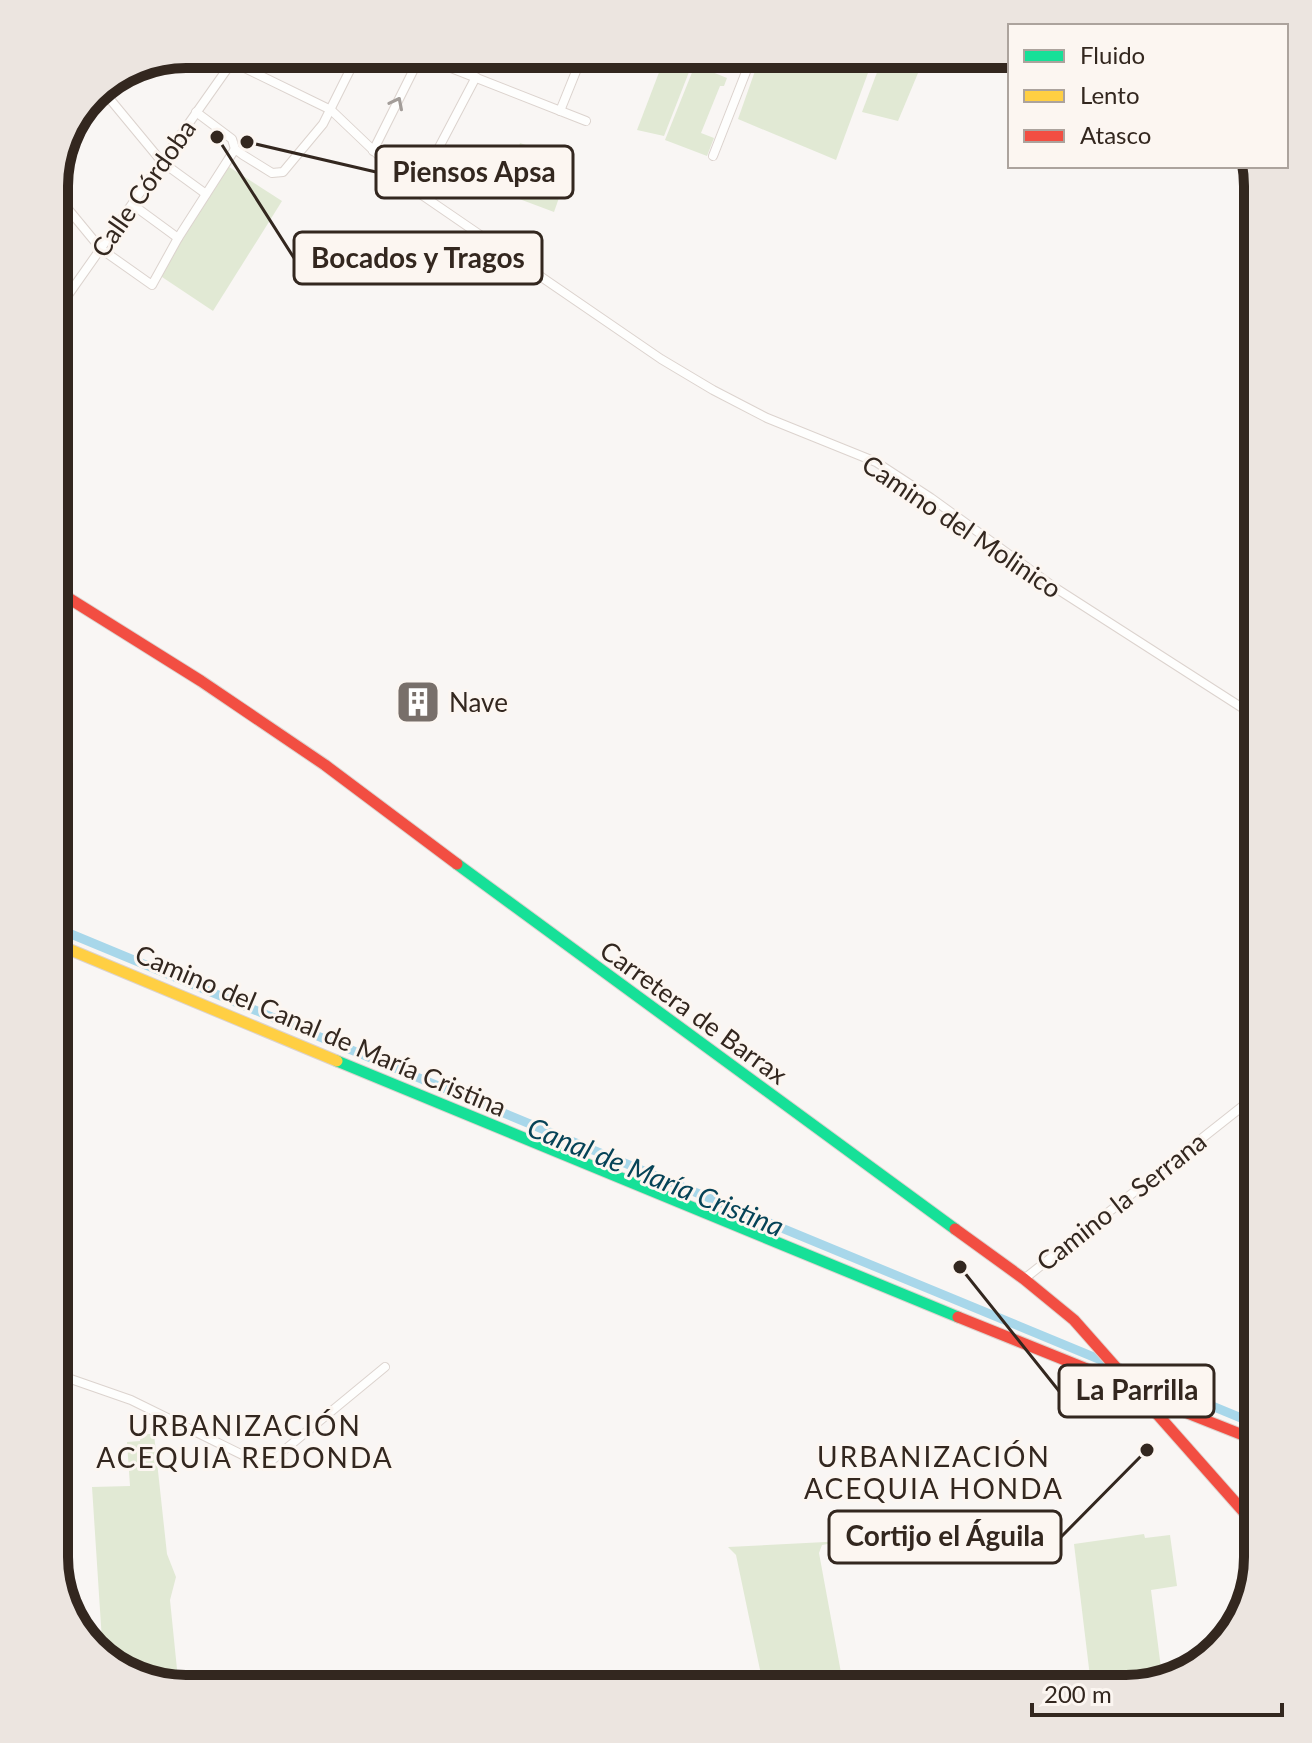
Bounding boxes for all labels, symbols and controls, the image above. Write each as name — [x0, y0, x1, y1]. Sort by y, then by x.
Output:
legend — [1008, 24, 1288, 168]
text: Fluido — [1080, 40, 1145, 69]
text: Lento — [1080, 80, 1140, 109]
one-way arrow — [387, 96, 403, 111]
street label: Calle Córdoba — [84, 113, 202, 263]
text: Atasco — [1080, 120, 1151, 149]
callout: Piensos Apsa — [376, 146, 573, 198]
text: Piensos Apsa — [392, 154, 556, 188]
callout: Bocados y Tragos — [294, 232, 542, 284]
text: Bocados y Tragos — [311, 240, 525, 274]
street label: Camino del Molinico — [856, 447, 1068, 605]
building icon: Nave — [394, 678, 442, 726]
place label: Nave — [449, 686, 508, 718]
street label: Carretera de Barrax — [594, 933, 794, 1091]
street label: Camino del Canal de María Cristina — [131, 937, 511, 1123]
water label: Canal de María Cristina — [523, 1109, 789, 1243]
street label: Camino la Serrana — [1030, 1125, 1212, 1277]
callout: La Parrilla — [1059, 1365, 1214, 1417]
text: La Parrilla — [1076, 1372, 1198, 1406]
district label: URBANIZACIÓN ACEQUIA REDONDA — [96, 1408, 394, 1474]
district label: URBANIZACIÓN ACEQUIA HONDA — [804, 1439, 1064, 1505]
callout: Cortijo el Águila — [829, 1511, 1061, 1563]
text: Cortijo el Águila — [846, 1518, 1044, 1552]
scale bar — [1032, 1667, 1282, 1717]
text: 200 m — [1044, 1679, 1112, 1708]

